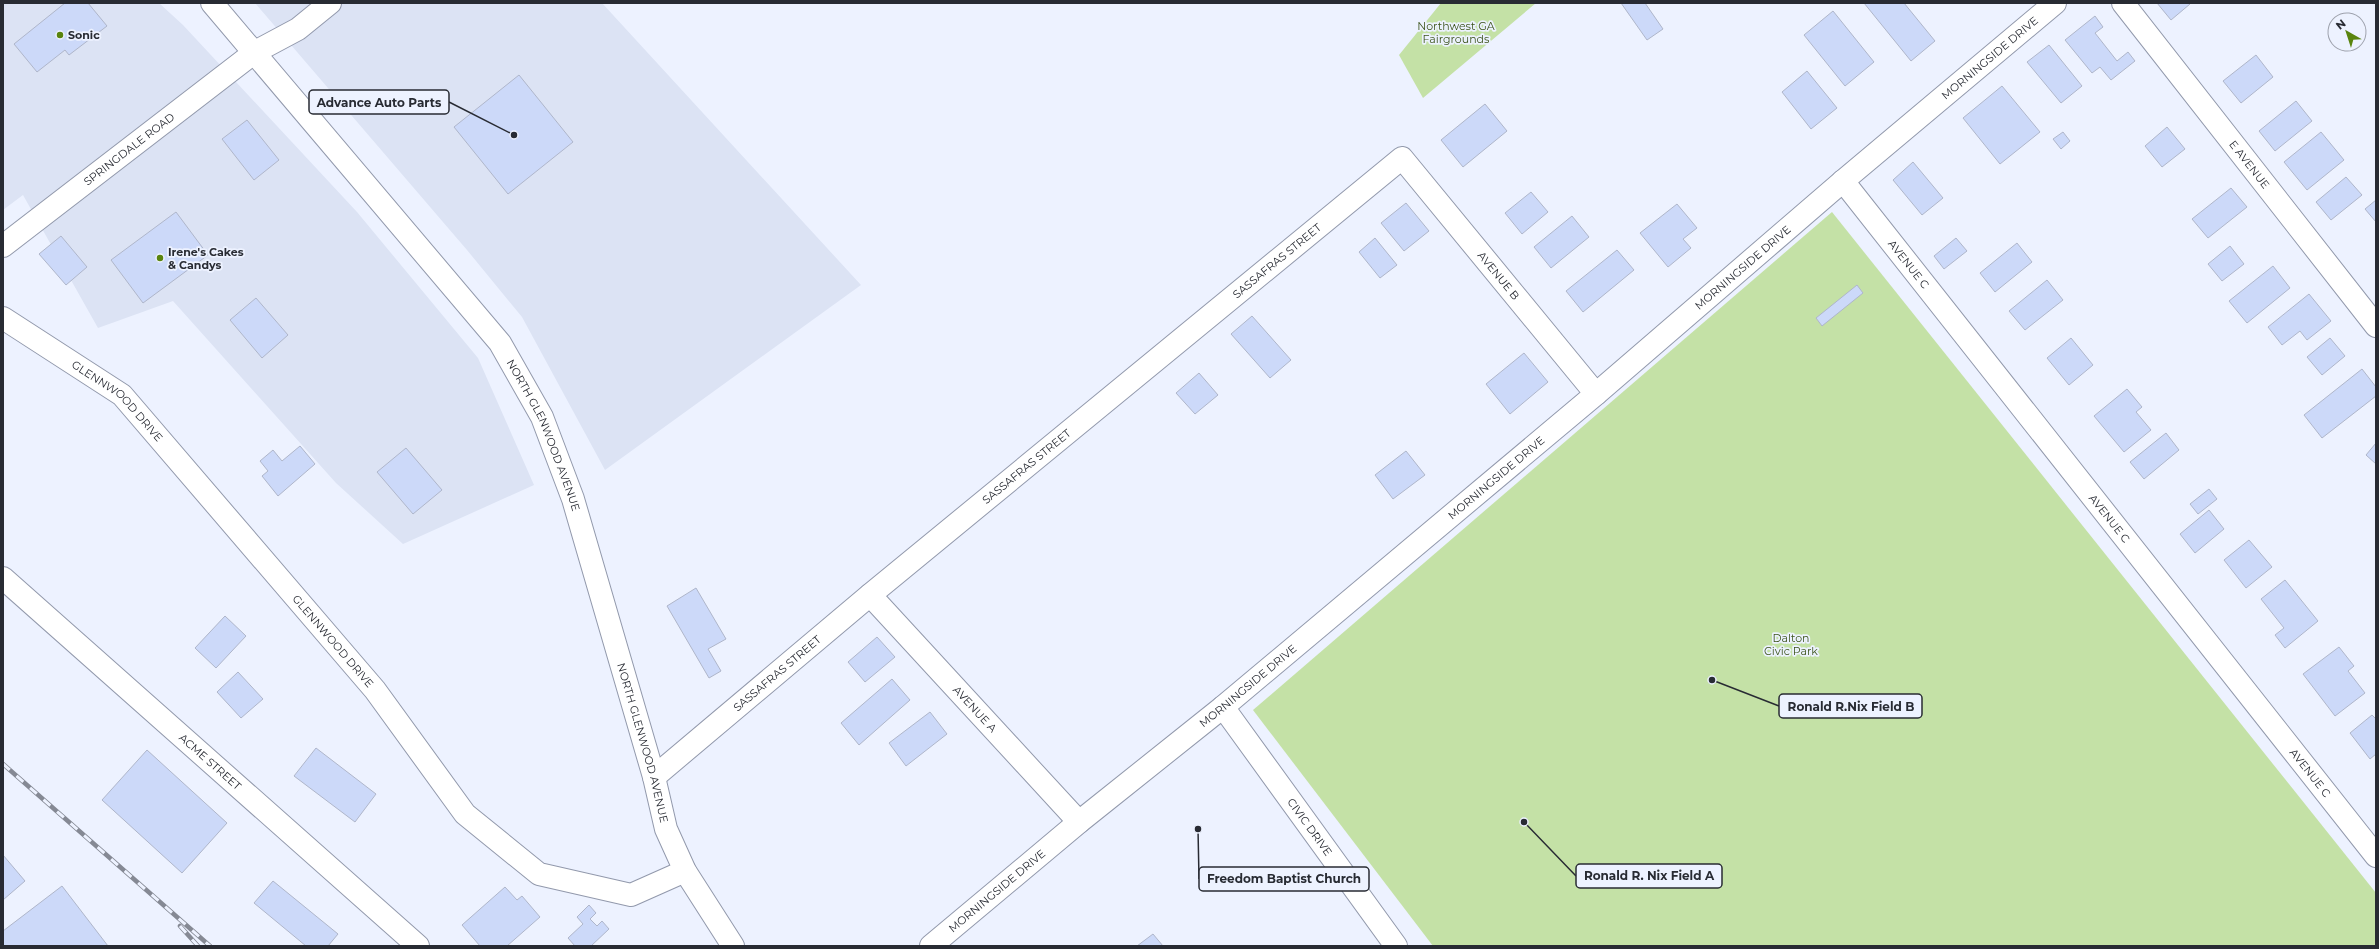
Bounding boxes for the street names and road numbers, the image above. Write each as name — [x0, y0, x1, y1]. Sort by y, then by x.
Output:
street label: MORNINGSIDE DRIVE — [1938, 13, 2041, 102]
street label: SPRINGDALE ROAD — [81, 110, 177, 188]
street label: E AVENUE — [2226, 137, 2273, 191]
street label: SASSAFRAS STREET — [1230, 220, 1325, 301]
street label: MORNINGSIDE DRIVE — [1692, 222, 1793, 313]
street label: AVENUE C — [1885, 237, 1932, 291]
street label: AVENUE B — [1475, 248, 1523, 303]
street label: GLENNWOOD DRIVE — [69, 357, 166, 444]
street label: NORTH GLENWOOD AVENUE — [504, 357, 583, 513]
street label: SASSAFRAS STREET — [979, 426, 1074, 507]
street label: MORNINGSIDE DRIVE — [1445, 433, 1547, 522]
street label: AVENUE C — [2086, 491, 2133, 546]
street label: GLENNWOOD DRIVE — [289, 592, 377, 690]
street label: SASSAFRAS STREET — [730, 632, 824, 714]
street label: MORNINGSIDE DRIVE — [1196, 641, 1299, 730]
street label: NORTH GLENWOOD AVENUE — [614, 661, 671, 824]
street label: AVENUE A — [950, 683, 1000, 735]
street label: ACME STREET — [176, 731, 245, 793]
street label: AVENUE C — [2287, 746, 2334, 800]
street label: CIVIC DRIVE — [1284, 795, 1335, 858]
street label: MORNINGSIDE DRIVE — [946, 846, 1048, 935]

